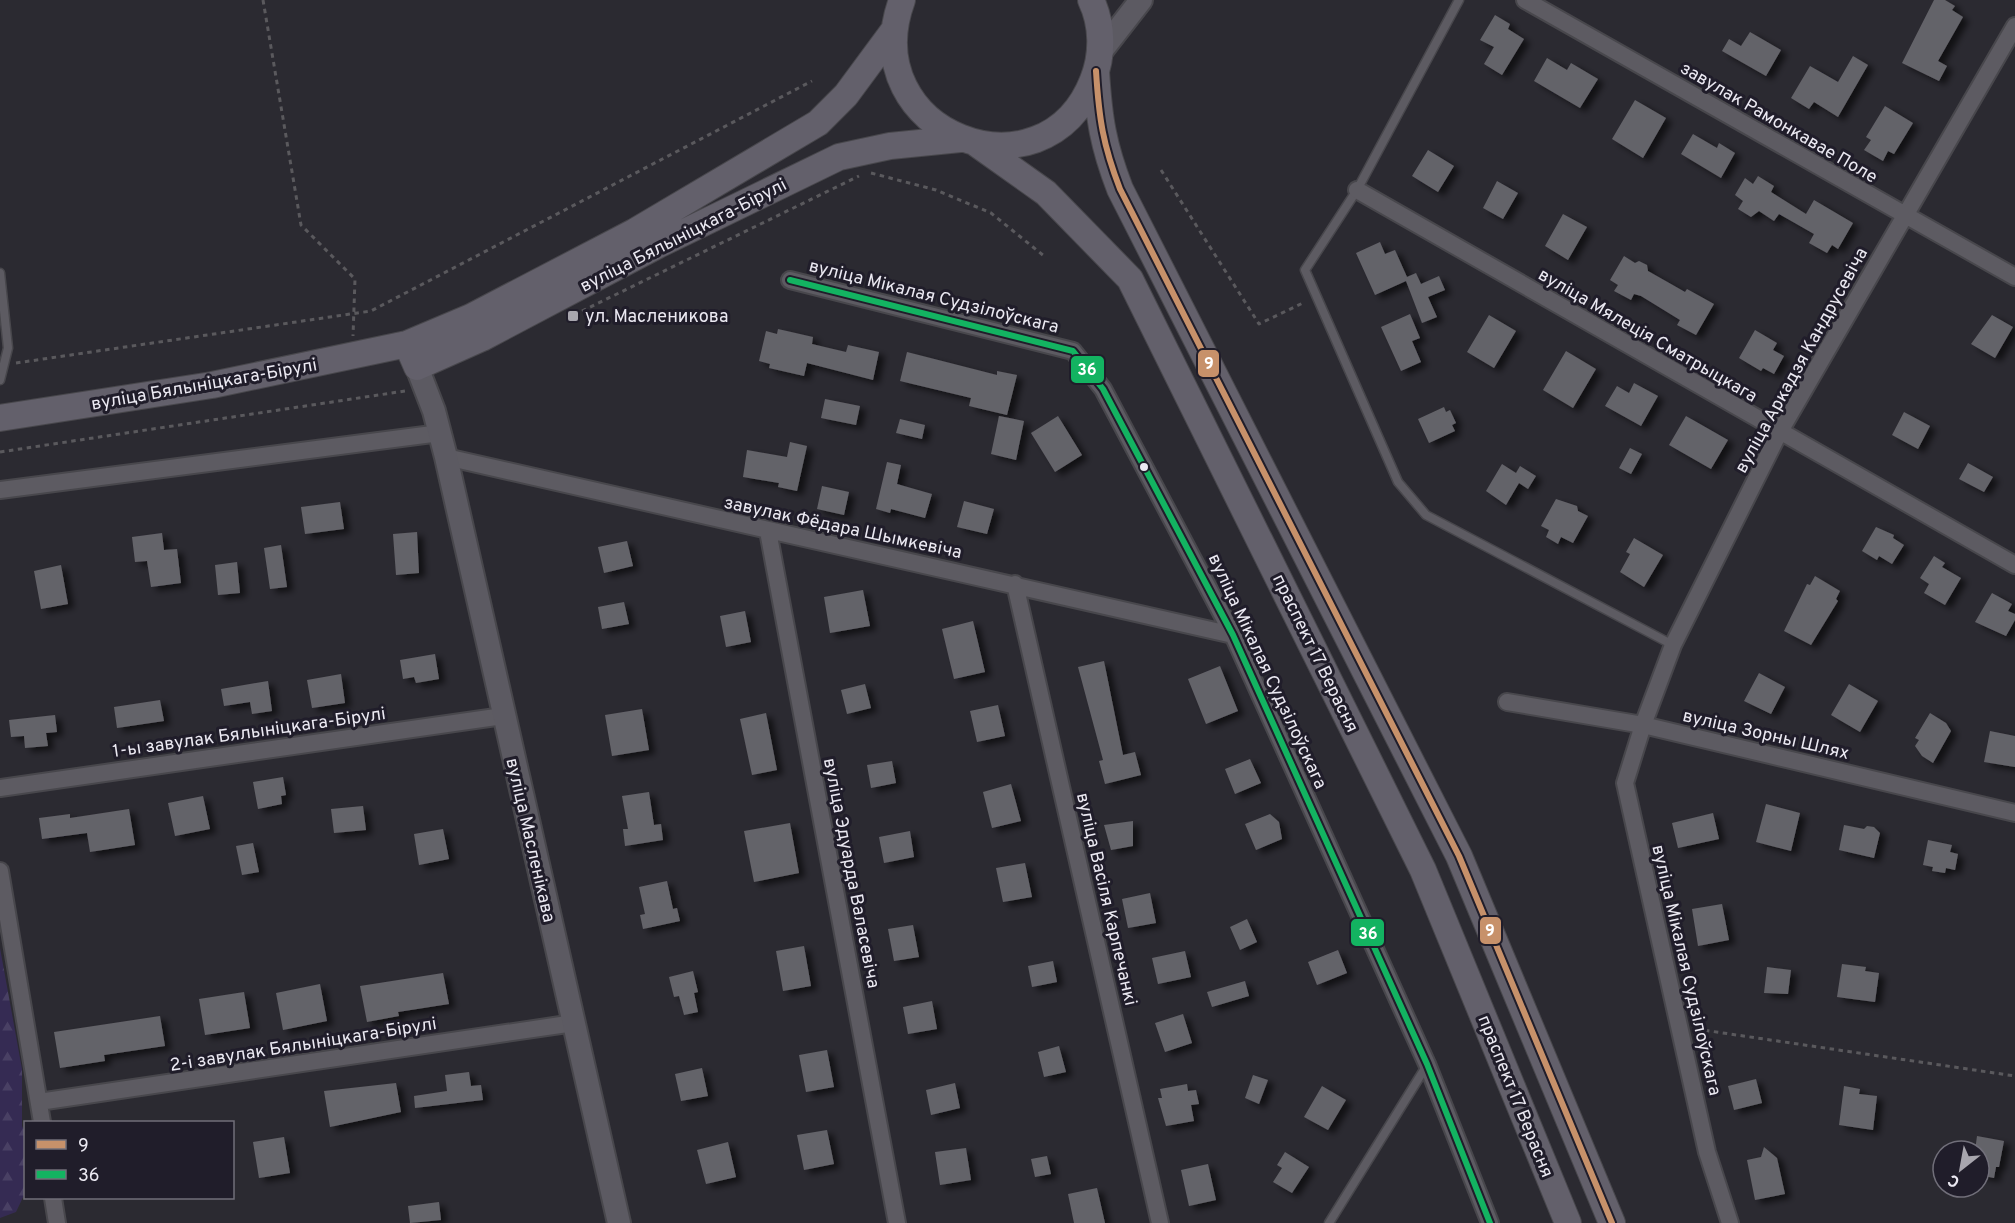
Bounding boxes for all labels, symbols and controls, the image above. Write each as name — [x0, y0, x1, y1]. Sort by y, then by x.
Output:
street label: завулак Рамонкавае Поле — [1675, 57, 1881, 189]
street label: вуліца Бялыніцкага-Бірулі — [576, 174, 791, 299]
street label: вуліца Аркадзя Кандрусевіча — [1731, 244, 1874, 478]
street label: вуліца Мікалая Судзілоўскага — [806, 255, 1061, 340]
street label: вуліца Мялеція Сматрыцкага — [1533, 264, 1761, 409]
place label: ул. Масленикова — [585, 306, 728, 329]
marker: ул. Масленикова — [566, 309, 580, 323]
line badge: 9 — [1197, 349, 1220, 378]
street label: вуліца Бялыніцкага-Бірулі — [90, 354, 319, 417]
line badge: 36 — [1070, 355, 1105, 384]
text: 9 — [1204, 355, 1214, 375]
text: 36 — [1077, 361, 1097, 381]
unlabelled marker — [1138, 461, 1150, 473]
street label: завулак Фёдара Шымкевіча — [721, 492, 964, 565]
street label: вуліца Мікалая Судзілоўскага — [1202, 550, 1331, 793]
street label: праспект 17 Верасня — [1266, 571, 1363, 737]
street label: 1-ы завулак Бялыніцкага-Бірулі — [111, 703, 387, 764]
street label: вуліца Зорны Шлях — [1680, 705, 1851, 766]
street label: вуліца Масленікава — [499, 756, 560, 925]
street label: вуліца Эдуарда Валасевіча — [817, 756, 884, 990]
street label: вуліца Васіля Карпечанкі — [1070, 791, 1141, 1008]
street label: вуліца Мікалая Судзілоўскага — [1645, 843, 1726, 1098]
line badge: 9 — [1479, 916, 1502, 945]
line badge: 36 — [1350, 918, 1385, 947]
text: 9 — [1485, 922, 1495, 942]
text: 36 — [1358, 925, 1378, 945]
street label: праспект 17 Верасня — [1471, 1012, 1558, 1181]
street label: 2-і завулак Бялыніцкага-Бірулі — [168, 1013, 438, 1078]
legend — [24, 1121, 234, 1199]
text: 9 — [78, 1135, 89, 1158]
north arrow — [1931, 1139, 1991, 1199]
text: 36 — [78, 1165, 100, 1188]
text: С — [1945, 1169, 1964, 1191]

